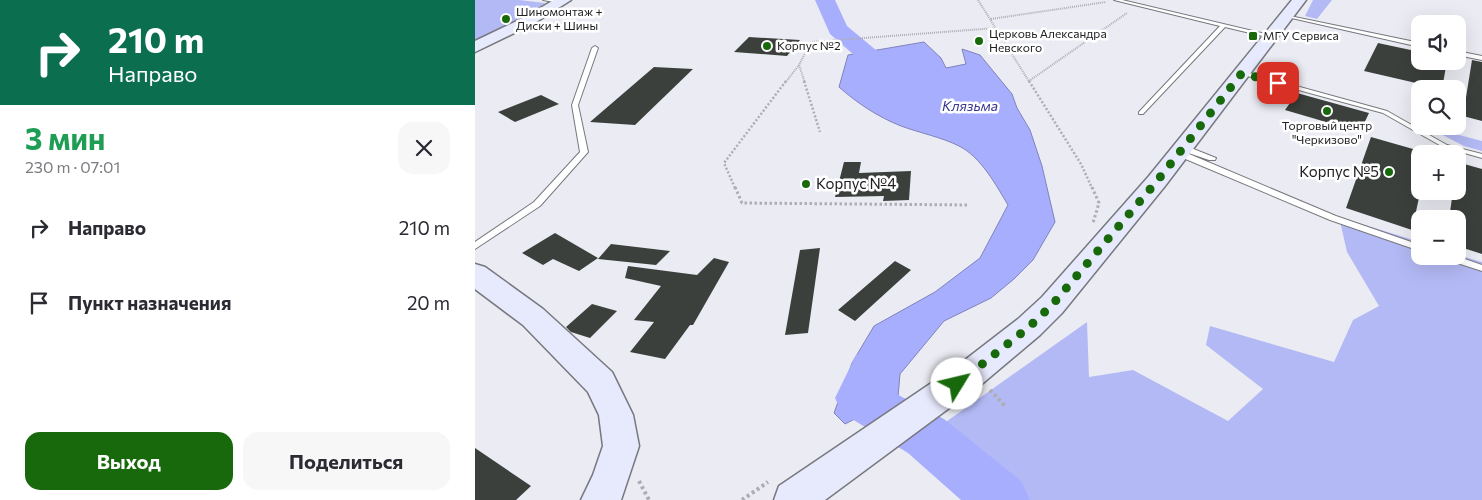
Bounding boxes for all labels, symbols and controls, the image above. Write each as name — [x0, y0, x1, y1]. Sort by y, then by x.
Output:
place label: Шиномонтаж + Диски + Шины — [516, 4, 603, 32]
marker: Шиномонтаж + Диски + Шины — [500, 13, 512, 25]
map controls — [1411, 15, 1466, 265]
button: sound — [1411, 15, 1466, 70]
text: 210 m — [108, 17, 204, 60]
icon: right — [25, 20, 90, 85]
place label: Церковь Александра Невского — [989, 26, 1107, 54]
place label: МГУ Сервиса — [1263, 28, 1339, 42]
marker: МГУ Сервиса — [1247, 30, 1259, 42]
marker: Церковь Александра Невского — [973, 35, 985, 47]
place label: Корпус №2 — [777, 38, 841, 52]
marker: Корпус №2 — [761, 40, 773, 52]
text: Направо — [108, 60, 198, 87]
pin — [1257, 62, 1299, 104]
icon: arrive — [1264, 69, 1292, 97]
button: search — [1411, 80, 1466, 135]
water label: Клязьма — [942, 97, 998, 114]
marker: Торговый центр "Черкизово" — [1321, 105, 1333, 117]
place label: Торговый центр "Черкизово" — [1282, 118, 1372, 146]
text: 3 мин — [25, 119, 105, 156]
button: close — [398, 122, 450, 174]
button: + — [1411, 145, 1466, 200]
text: 230 m · 07:01 — [25, 157, 120, 176]
place label: Корпус №5 — [1299, 162, 1379, 180]
marker: Корпус №5 — [1383, 166, 1395, 178]
place label: Корпус №4 — [816, 174, 896, 192]
marker: Корпус №4 — [800, 178, 812, 190]
button: − — [1411, 210, 1466, 265]
icon: right — [25, 214, 53, 242]
text: Направо — [68, 216, 146, 239]
text: 210 m — [399, 216, 450, 239]
icon: arrive — [25, 289, 53, 317]
text: Пункт назначения — [68, 291, 231, 314]
text: 20 m — [407, 291, 450, 314]
position arrow — [930, 357, 982, 409]
button: Выход — [25, 432, 233, 490]
button: Поделиться — [243, 432, 450, 490]

